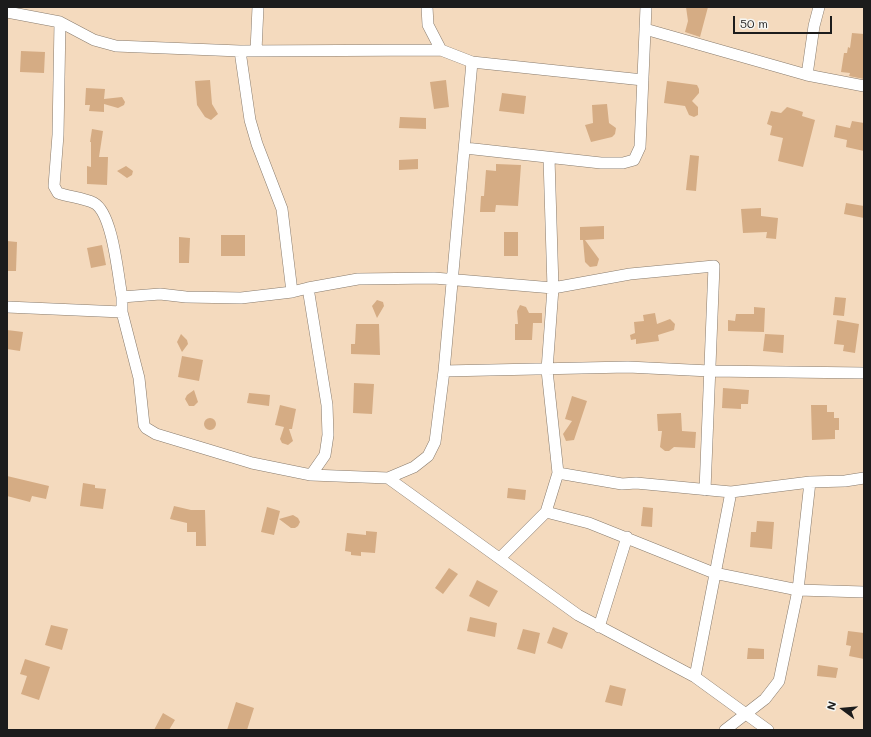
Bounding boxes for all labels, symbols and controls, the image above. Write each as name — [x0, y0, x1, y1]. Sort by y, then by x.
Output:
scale bar — [735, 8, 834, 34]
text: 50 m — [740, 15, 768, 31]
north arrow — [823, 689, 863, 729]
text: N — [823, 699, 839, 712]

